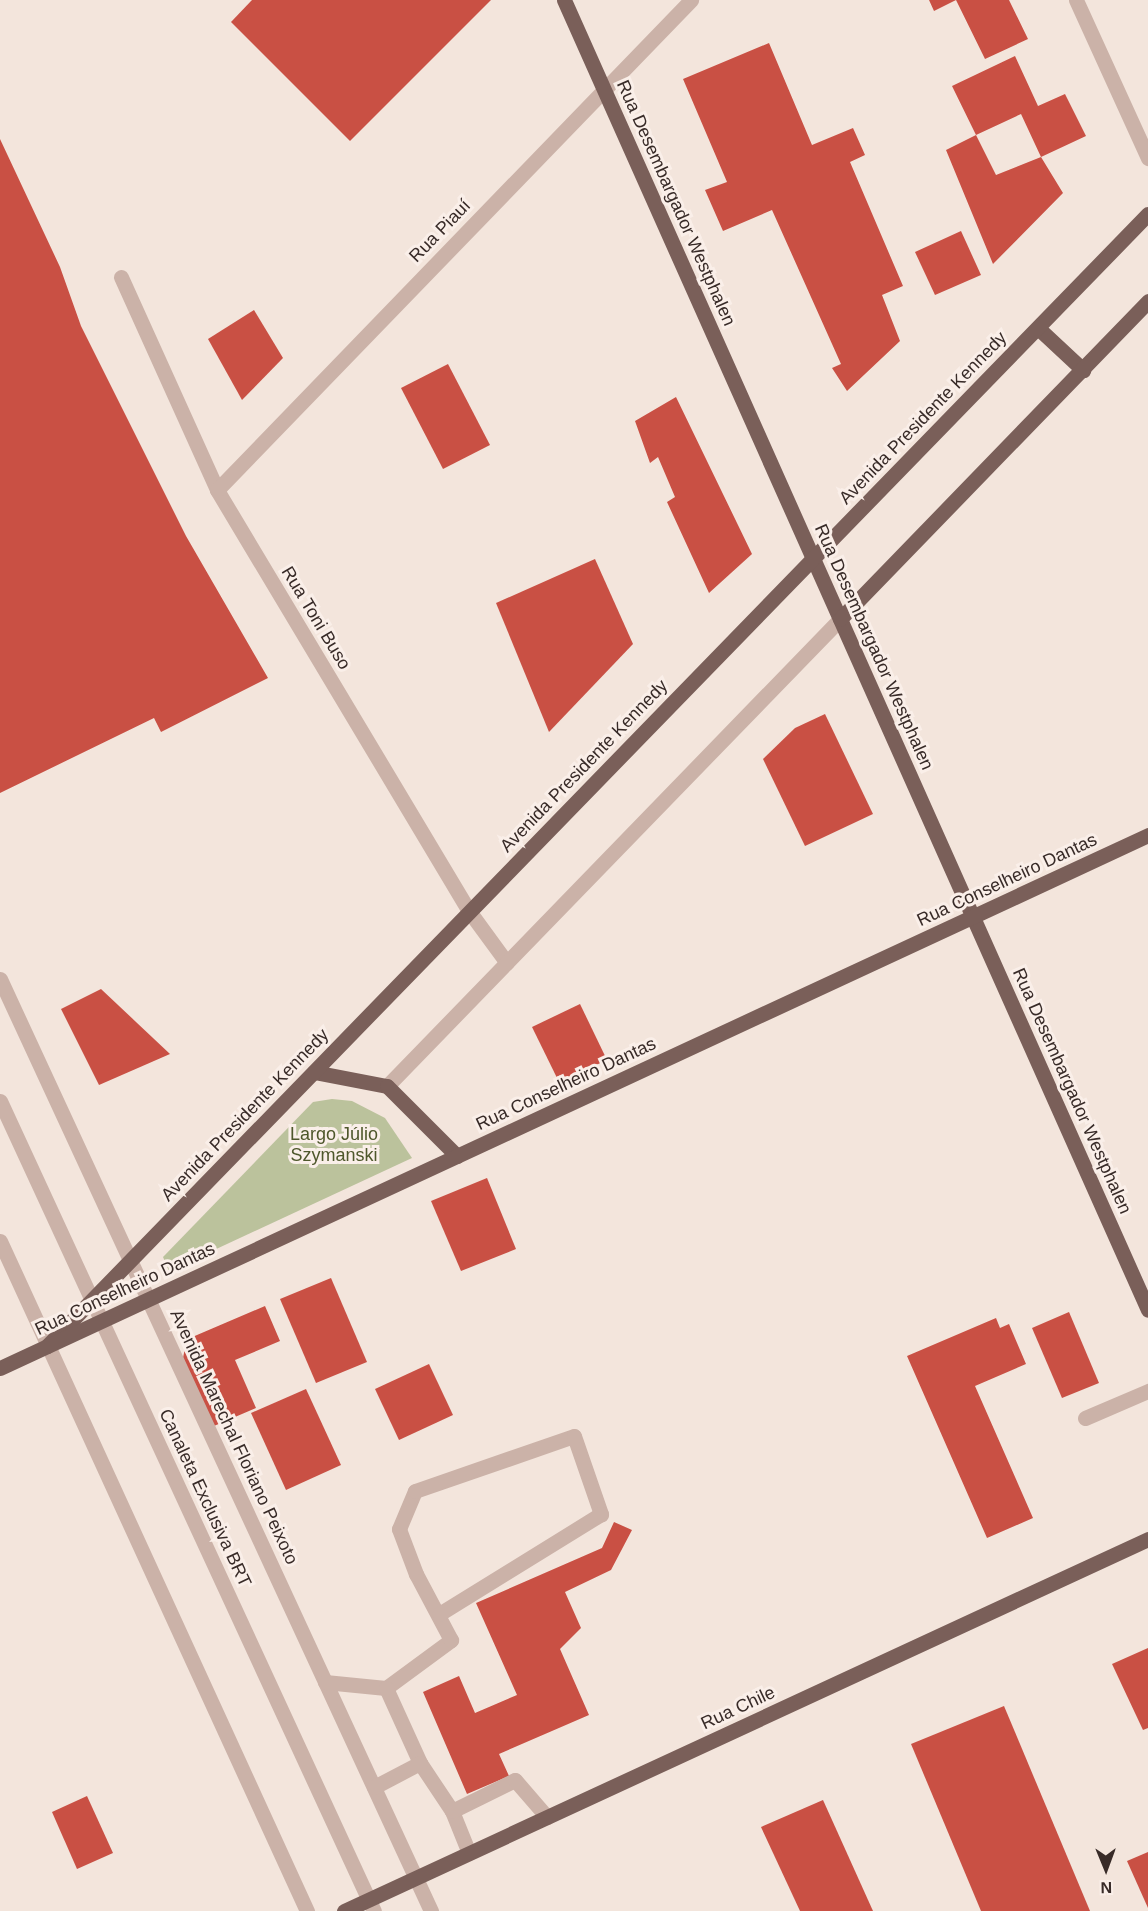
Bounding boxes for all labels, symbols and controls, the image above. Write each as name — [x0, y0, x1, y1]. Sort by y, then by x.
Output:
street label: Rua Desembargador Westphalen — [612, 77, 740, 329]
street label: Rua Piauí — [405, 195, 475, 267]
street label: Avenida Presidente Kennedy — [835, 327, 1011, 509]
street label: Rua Desembargador Westphalen — [810, 521, 938, 773]
street label: Rua Toni Buso — [277, 562, 355, 674]
street label: Avenida Presidente Kennedy — [496, 675, 672, 857]
street label: Rua Conselheiro Dantas — [914, 829, 1100, 931]
street label: Rua Desembargador Westphalen — [1008, 965, 1136, 1217]
street label: Avenida Presidente Kennedy — [157, 1024, 333, 1206]
street label: Rua Conselheiro Dantas — [473, 1033, 659, 1135]
park label: Largo Júlio Szymanski — [290, 1124, 378, 1166]
street label: Rua Conselheiro Dantas — [32, 1238, 218, 1340]
street label: Avenida Marechal Floriano Peixoto — [165, 1306, 303, 1568]
street label: Canaleta Exclusiva BRT — [154, 1406, 256, 1590]
street label: Rua Chile — [698, 1682, 778, 1734]
north arrow — [1076, 1839, 1136, 1899]
text: N — [1100, 1879, 1112, 1896]

